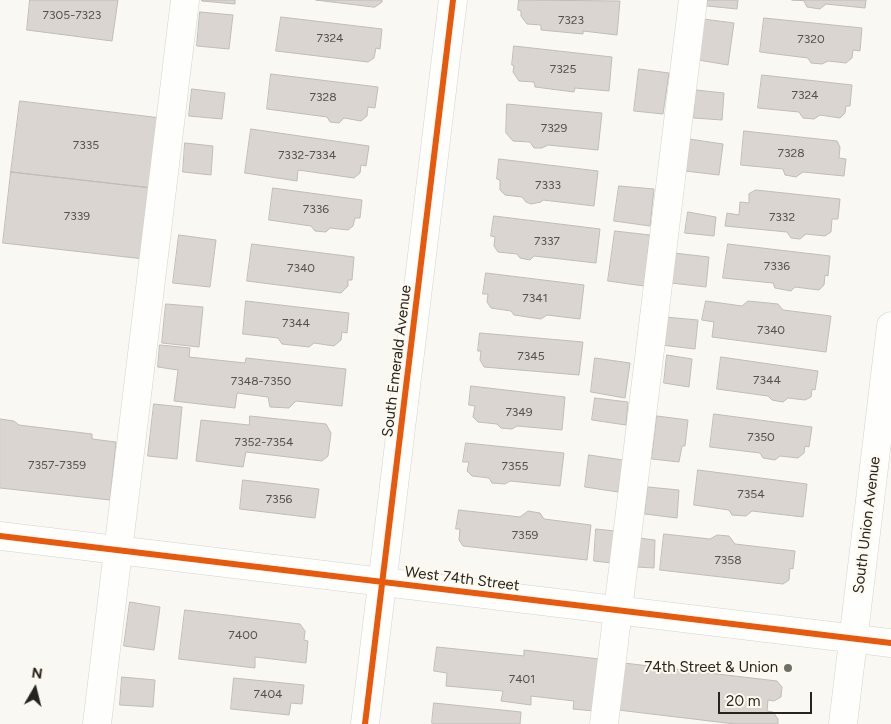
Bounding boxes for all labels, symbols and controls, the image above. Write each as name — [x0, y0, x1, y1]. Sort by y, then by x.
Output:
house number: 7305-7323 — [43, 8, 101, 22]
house number: 7323 — [558, 13, 584, 27]
house number: 7324 — [316, 31, 344, 45]
house number: 7320 — [797, 32, 825, 46]
house number: 7325 — [550, 62, 576, 76]
house number: 7324 — [791, 88, 819, 102]
house number: 7328 — [309, 90, 337, 104]
house number: 7329 — [541, 121, 567, 135]
house number: 7335 — [73, 138, 99, 152]
house number: 7328 — [777, 146, 805, 160]
house number: 7332-7334 — [278, 148, 336, 162]
house number: 7333 — [535, 178, 561, 192]
house number: 7336 — [303, 202, 329, 216]
house number: 7339 — [64, 209, 90, 223]
house number: 7332 — [769, 210, 795, 224]
house number: 7337 — [534, 234, 560, 248]
house number: 7336 — [764, 259, 790, 273]
house number: 7340 — [287, 261, 315, 275]
street label: South Emerald Avenue — [379, 284, 415, 438]
house number: 7341 — [522, 291, 548, 305]
house number: 7344 — [282, 316, 310, 330]
house number: 7340 — [757, 323, 785, 337]
house number: 7345 — [517, 349, 545, 363]
house number: 7344 — [753, 373, 781, 387]
house number: 7348-7350 — [231, 374, 291, 388]
house number: 7349 — [505, 405, 533, 419]
house number: 7350 — [747, 430, 775, 444]
house number: 7352-7354 — [235, 435, 293, 449]
street label: South Union Avenue — [850, 455, 884, 595]
house number: 7357-7359 — [28, 458, 86, 472]
house number: 7355 — [502, 459, 528, 473]
house number: 7354 — [737, 487, 765, 501]
house number: 7356 — [266, 492, 292, 506]
house number: 7359 — [512, 528, 538, 542]
house number: 7358 — [714, 553, 742, 567]
street label: West 74th Street — [404, 563, 520, 595]
house number: 7400 — [228, 628, 258, 642]
place label: 74th Street & Union — [644, 659, 778, 677]
marker: 74th Street & Union — [782, 662, 794, 674]
north arrow — [10, 664, 60, 714]
text: N — [31, 664, 44, 683]
house number: 7401 — [509, 672, 535, 686]
scale bar — [721, 682, 815, 714]
house number: 7404 — [253, 687, 283, 701]
text: 20 m — [726, 692, 760, 710]

